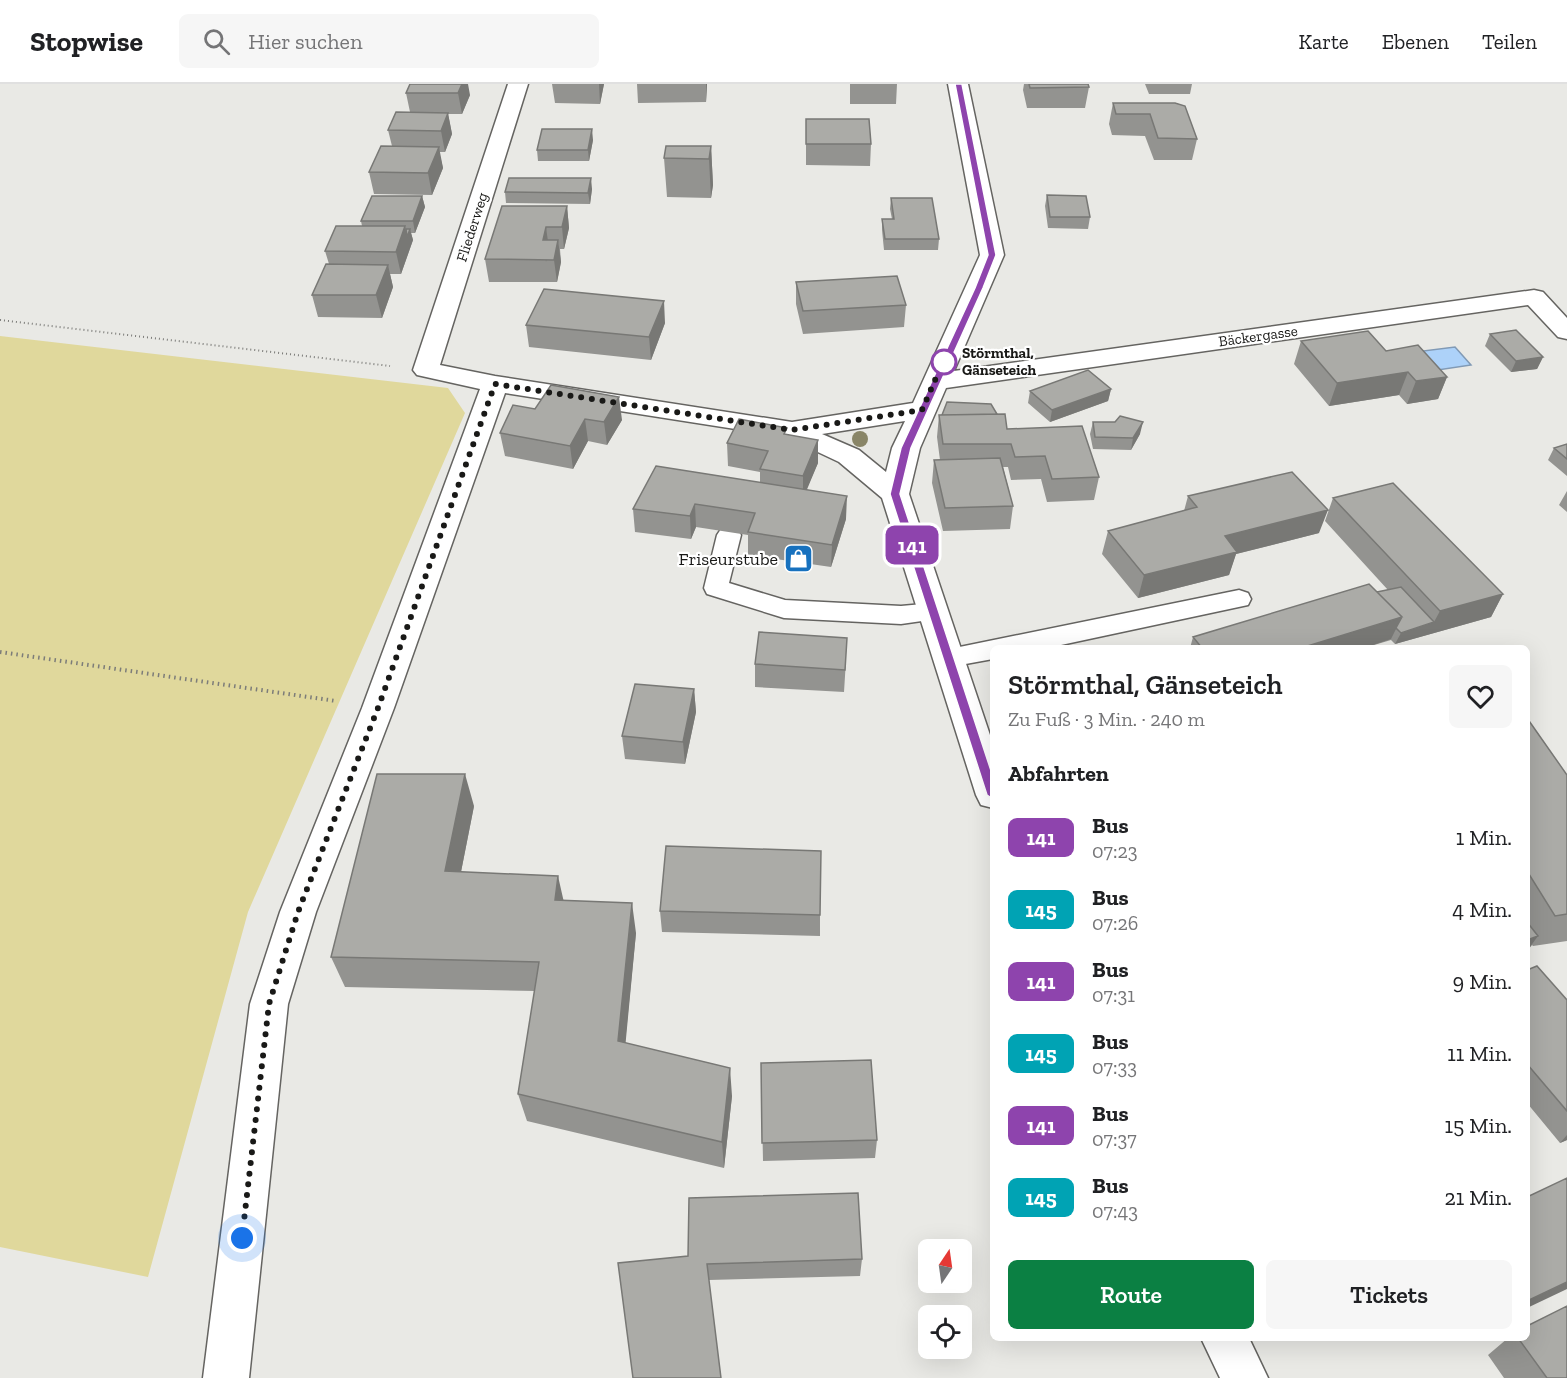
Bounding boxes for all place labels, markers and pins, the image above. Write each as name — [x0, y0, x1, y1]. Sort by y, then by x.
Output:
place label: Störmthal, Gänseteich — [962, 344, 1037, 379]
marker: Störmthal, Gänseteich — [931, 349, 957, 375]
shop icon: Friseurstube — [783, 543, 815, 575]
place label: Friseurstube — [679, 548, 778, 570]

